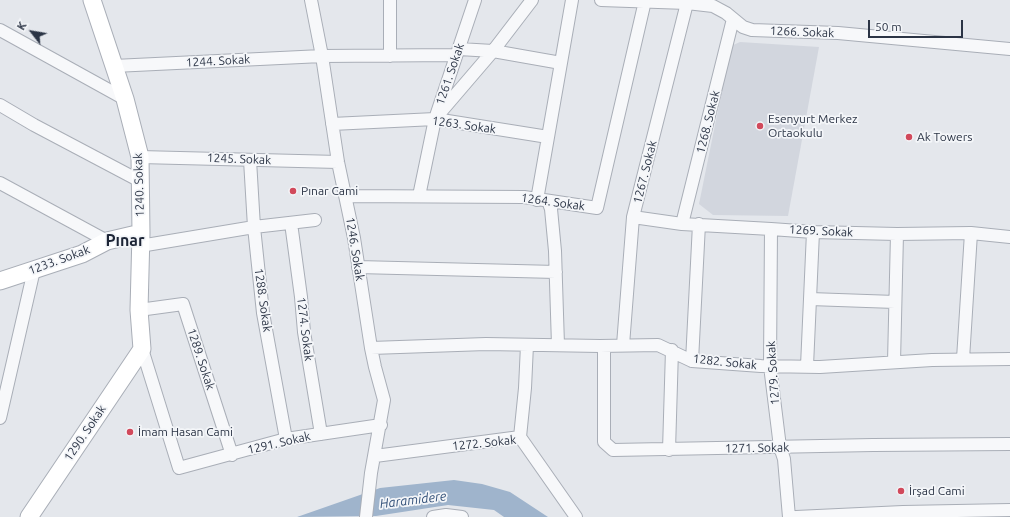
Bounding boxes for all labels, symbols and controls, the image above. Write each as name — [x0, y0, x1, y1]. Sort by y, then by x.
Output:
north arrow — [12, 12, 52, 52]
scale bar — [870, 12, 965, 38]
text: K — [15, 20, 29, 32]
text: 50 m — [875, 20, 902, 33]
street label: 1266. Sokak — [770, 24, 834, 40]
street label: 1261. Sokak — [433, 41, 467, 107]
street label: 1244. Sokak — [185, 52, 251, 70]
street label: 1268. Sokak — [693, 89, 723, 155]
place label: Esenyurt Merkez Ortaokulu — [768, 112, 858, 140]
street label: 1263. Sokak — [431, 113, 497, 137]
marker: Esenyurt Merkez Ortaokulu — [755, 121, 765, 131]
place label: Ak Towers — [917, 130, 972, 144]
marker: Ak Towers — [904, 132, 914, 142]
street label: 1267. Sokak — [630, 139, 660, 205]
street label: 1245. Sokak — [207, 151, 271, 167]
street label: 1240. Sokak — [131, 153, 147, 217]
place label: Pınar Cami — [301, 184, 358, 198]
marker: Pınar Cami — [288, 186, 298, 196]
street label: 1264. Sokak — [520, 190, 586, 214]
street label: 1246. Sokak — [343, 216, 367, 282]
street label: 1269. Sokak — [788, 222, 854, 240]
district label: Pınar — [105, 231, 145, 251]
street label: 1233. Sokak — [26, 242, 92, 278]
street label: 1288. Sokak — [251, 267, 275, 333]
street label: 1274. Sokak — [294, 296, 316, 362]
street label: 1289. Sokak — [184, 326, 218, 392]
street label: 1279. Sokak — [764, 340, 782, 406]
street label: 1282. Sokak — [692, 351, 758, 373]
street label: 1290. Sokak — [61, 402, 109, 464]
place label: İmam Hasan Cami — [138, 425, 233, 439]
marker: İmam Hasan Cami — [125, 427, 135, 437]
street label: 1291. Sokak — [246, 429, 312, 457]
street label: 1272. Sokak — [451, 432, 517, 454]
street label: 1271. Sokak — [725, 440, 789, 456]
place label: İrşad Cami — [909, 484, 965, 498]
marker: İrşad Cami — [896, 486, 906, 496]
water label: Haramidere — [379, 488, 447, 512]

